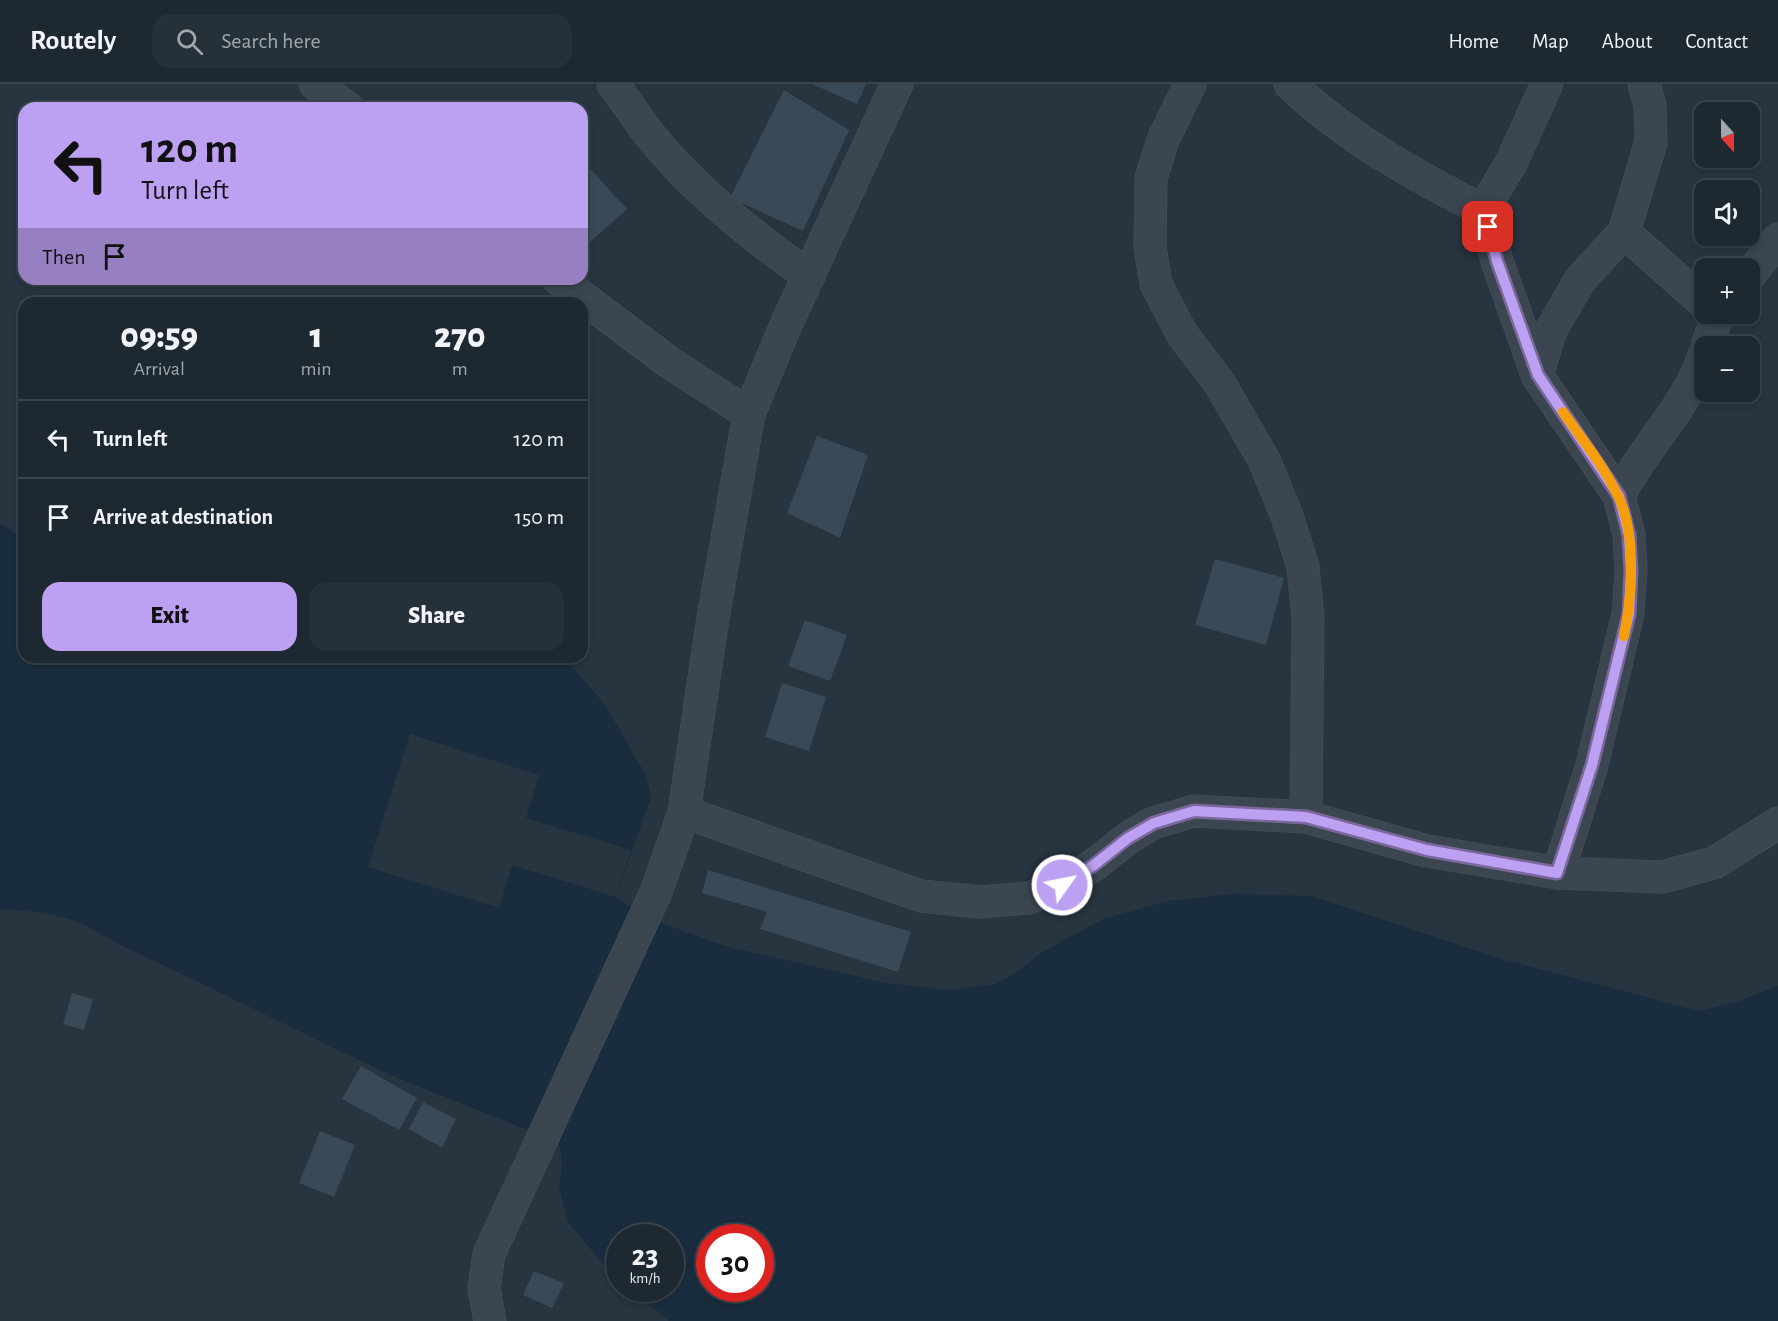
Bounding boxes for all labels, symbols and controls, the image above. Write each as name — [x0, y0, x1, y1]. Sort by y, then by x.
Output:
search box — [152, 14, 572, 68]
icon: search — [173, 25, 206, 58]
text: Routely — [30, 27, 116, 55]
text: Search here — [221, 30, 321, 52]
text: Home — [1448, 31, 1499, 52]
text: Map — [1532, 31, 1569, 52]
text: About — [1602, 31, 1652, 52]
text: Contact — [1685, 31, 1748, 52]
north arrow — [1694, 102, 1760, 168]
map controls — [1694, 102, 1760, 402]
icon: left — [42, 126, 120, 204]
text: 120 m — [141, 128, 238, 170]
text: Turn left — [141, 177, 229, 204]
button: sound — [1694, 180, 1760, 246]
pin — [1462, 201, 1513, 252]
icon: arrive — [1471, 210, 1504, 243]
icon: arrive — [98, 240, 131, 273]
text: Then — [42, 246, 86, 268]
button: + — [1694, 258, 1760, 324]
text: 09:59 — [120, 318, 198, 354]
text: 1 — [309, 318, 323, 354]
text: 270 — [434, 318, 486, 354]
button: − — [1694, 336, 1760, 402]
text: Arrival — [134, 359, 185, 379]
text: min — [300, 359, 332, 379]
text: m — [452, 359, 468, 379]
icon: left — [42, 423, 75, 456]
text: Turn left — [93, 428, 167, 450]
text: 120 m — [514, 428, 564, 450]
icon: arrive — [42, 501, 75, 534]
text: Arrive at destination — [93, 506, 273, 528]
text: 150 m — [514, 506, 564, 528]
button: Exit — [42, 582, 297, 651]
button: Share — [309, 582, 564, 651]
position arrow — [1030, 853, 1094, 917]
speed limit sign: 30 — [696, 1224, 774, 1302]
text: 23 — [631, 1241, 659, 1271]
text: km/h — [630, 1271, 660, 1286]

